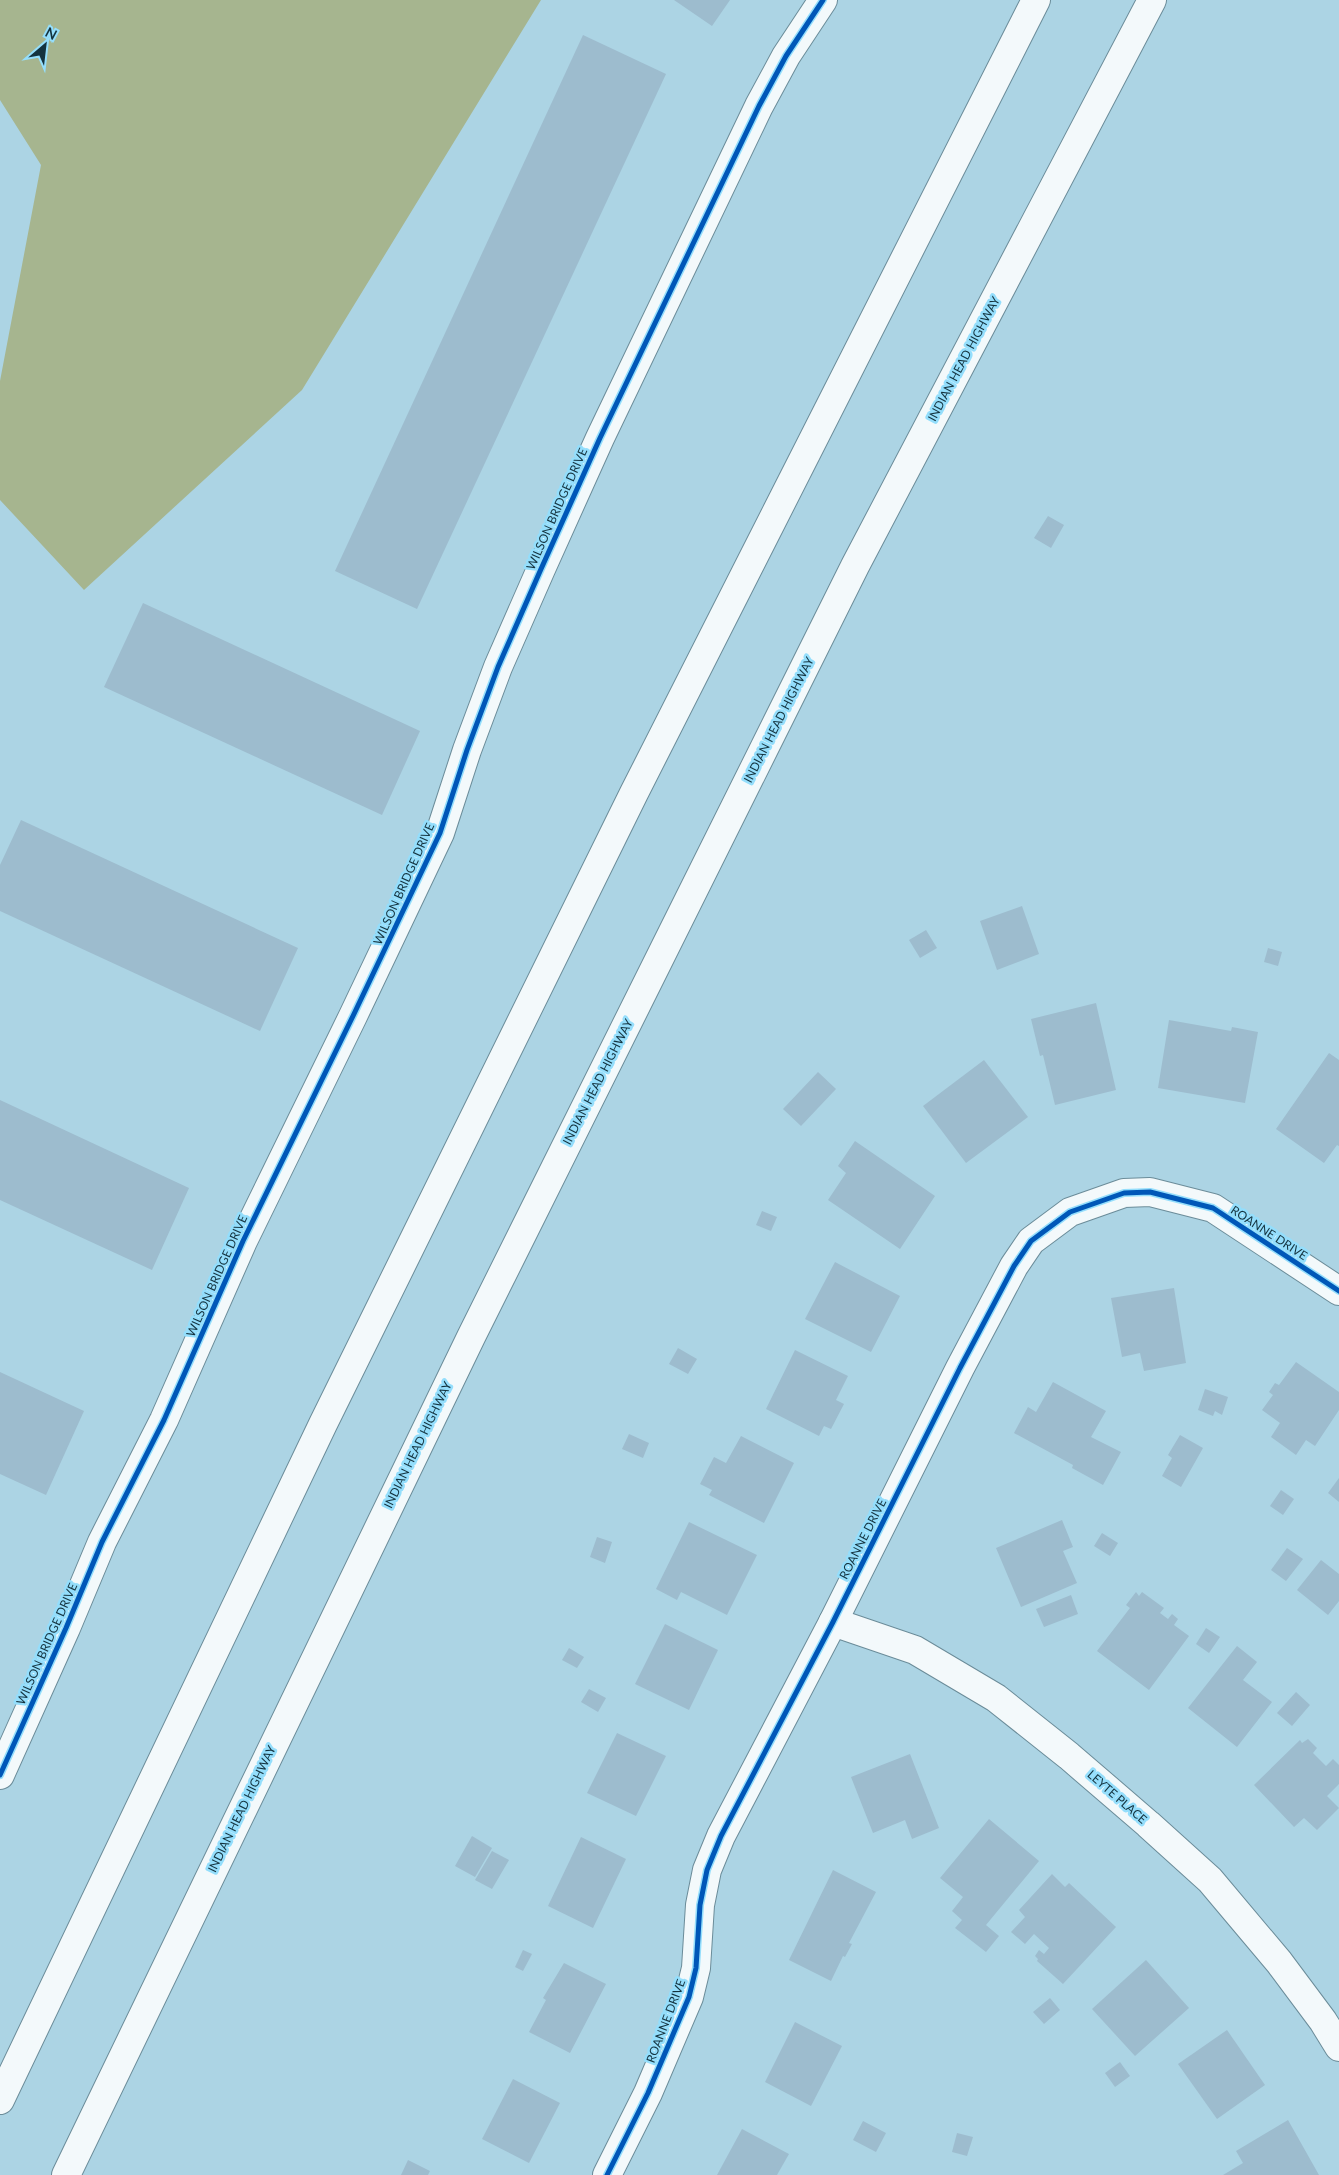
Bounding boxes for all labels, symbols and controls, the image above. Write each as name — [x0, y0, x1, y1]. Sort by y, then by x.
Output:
north arrow — [20, 20, 70, 70]
text: N — [43, 23, 60, 43]
street label: INDIAN HEAD HIGHWAY — [924, 293, 1003, 424]
street label: WILSON BRIDGE DRIVE — [523, 445, 590, 572]
street label: INDIAN HEAD HIGHWAY — [740, 654, 817, 785]
street label: WILSON BRIDGE DRIVE — [370, 820, 437, 947]
street label: INDIAN HEAD HIGHWAY — [559, 1016, 636, 1147]
street label: ROANNE DRIVE — [1228, 1202, 1310, 1263]
street label: WILSON BRIDGE DRIVE — [183, 1212, 250, 1339]
street label: INDIAN HEAD HIGHWAY — [380, 1379, 455, 1510]
street label: ROANNE DRIVE — [836, 1496, 889, 1582]
street label: WILSON BRIDGE DRIVE — [13, 1580, 80, 1707]
street label: INDIAN HEAD HIGHWAY — [204, 1743, 279, 1874]
street label: LEYTE PLACE — [1085, 1767, 1150, 1827]
street label: ROANNE DRIVE — [643, 1977, 688, 2065]

